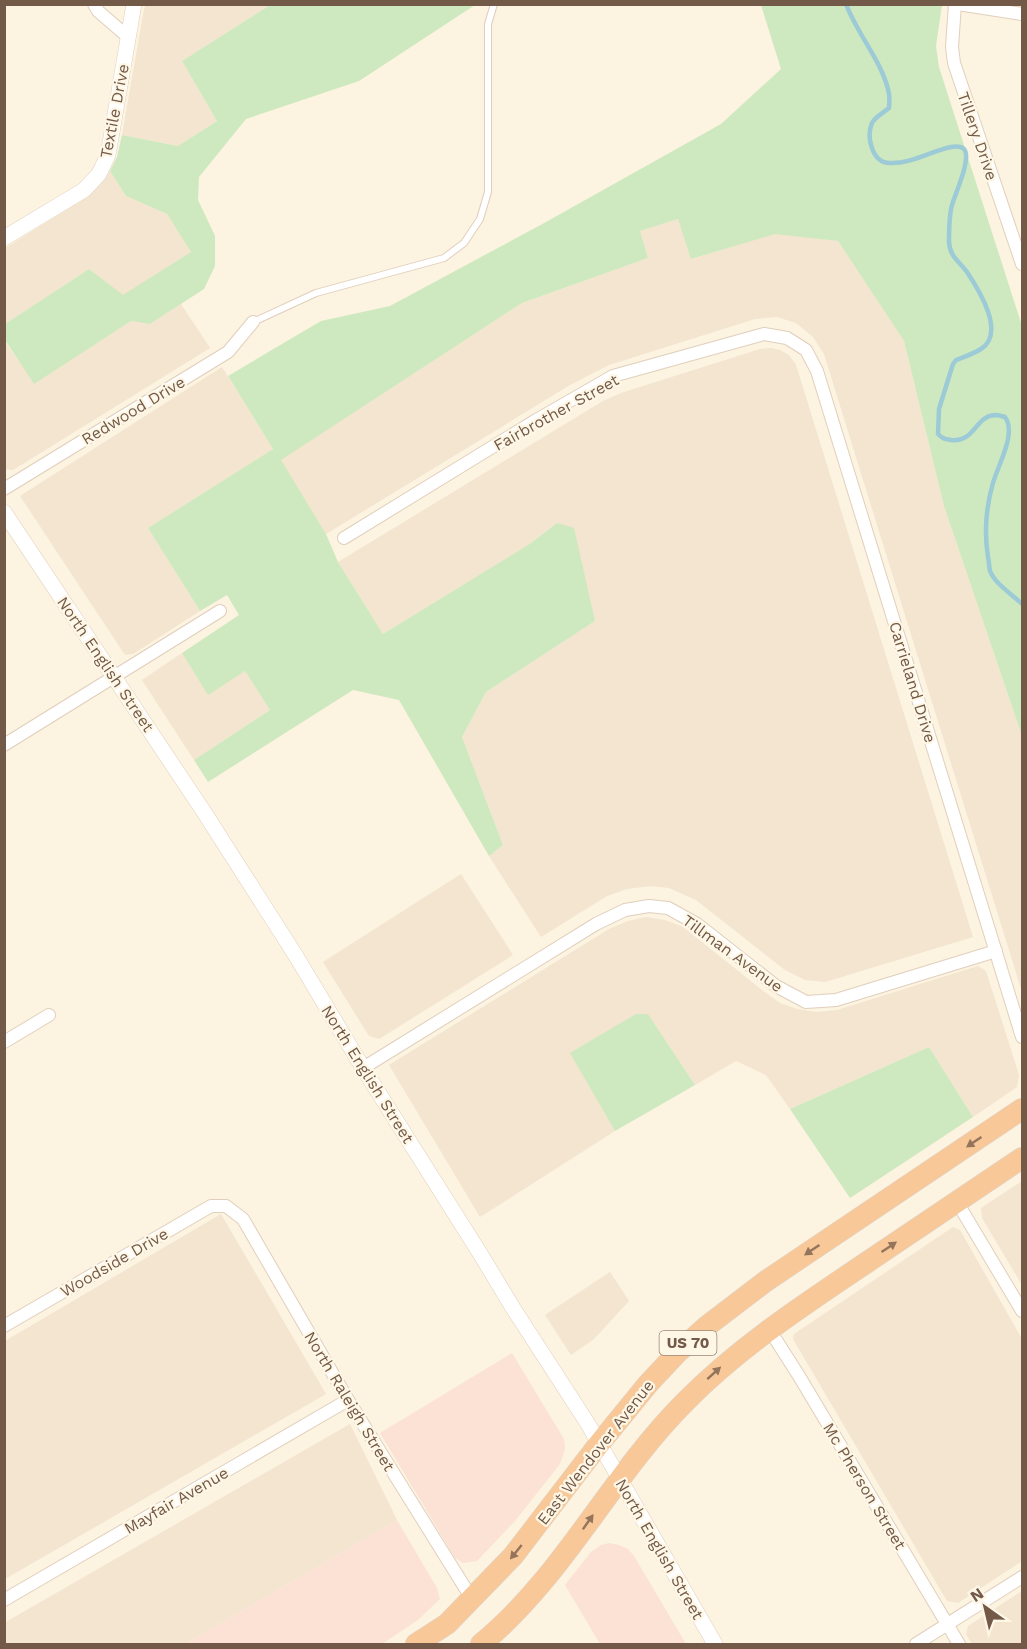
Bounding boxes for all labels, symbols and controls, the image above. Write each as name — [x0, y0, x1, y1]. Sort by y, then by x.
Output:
street label: Textile Drive — [96, 62, 133, 160]
street label: Tillery Drive — [954, 89, 1002, 183]
street label: Fairbrother Street — [490, 370, 622, 455]
street label: Redwood Drive — [78, 372, 188, 449]
street label: North English Street — [53, 593, 158, 736]
street label: Carrieland Drive — [885, 619, 940, 745]
street label: Tillman Avenue — [679, 911, 786, 996]
street label: North English Street — [317, 1002, 418, 1147]
one-way arrow — [966, 1136, 982, 1147]
street label: Woodside Drive — [57, 1224, 172, 1301]
one-way arrow — [881, 1242, 897, 1253]
one-way arrow — [804, 1245, 820, 1256]
street label: North Raleigh Street — [300, 1328, 399, 1475]
road number: US 70 — [660, 1331, 716, 1355]
one-way arrow — [706, 1367, 721, 1380]
street label: East Wendover Avenue — [533, 1376, 658, 1528]
street label: Mc Pherson Street — [819, 1419, 910, 1553]
street label: Mayfair Avenue — [121, 1463, 232, 1538]
street label: North English Street — [612, 1476, 708, 1623]
one-way arrow — [582, 1514, 594, 1530]
one-way arrow — [509, 1544, 522, 1560]
north arrow — [955, 1577, 1015, 1637]
text: N — [967, 1584, 987, 1606]

